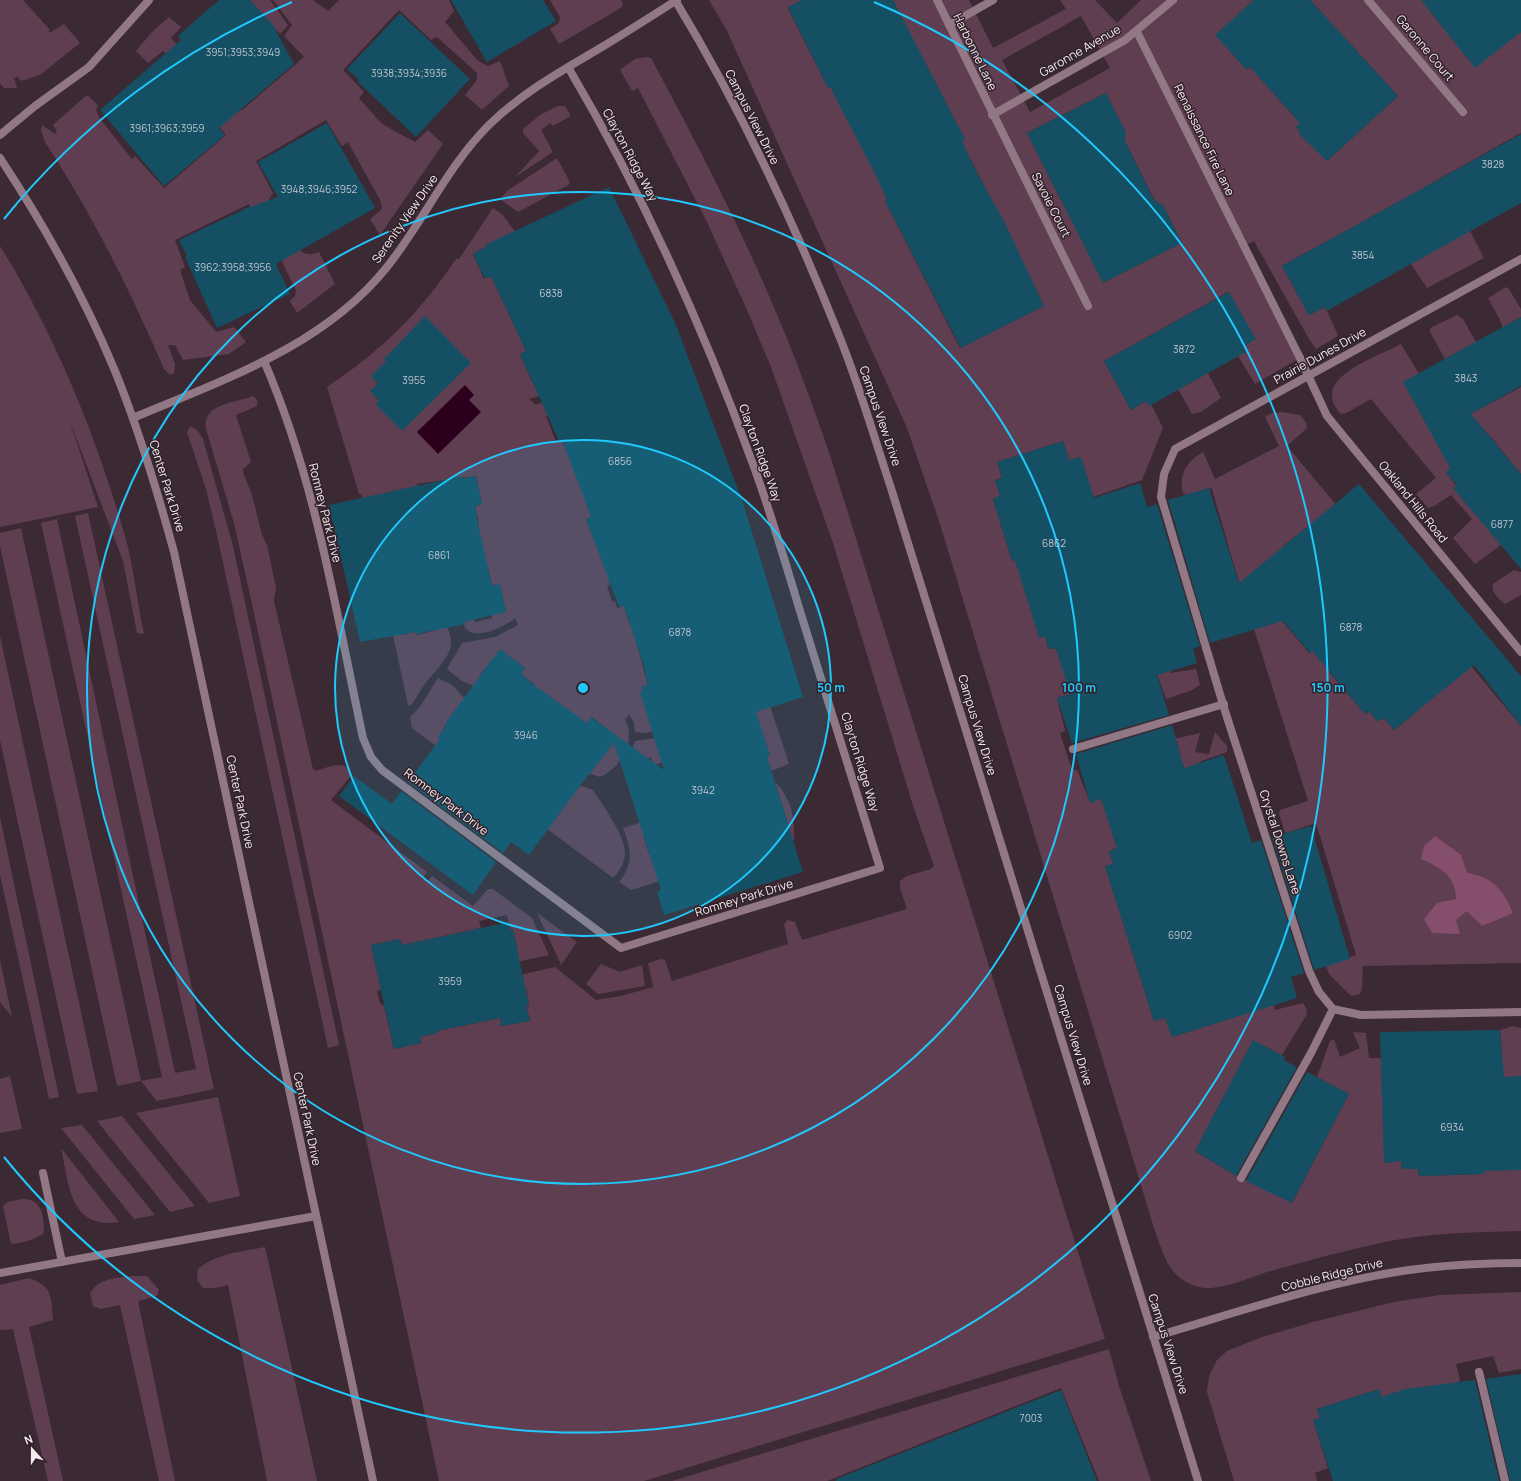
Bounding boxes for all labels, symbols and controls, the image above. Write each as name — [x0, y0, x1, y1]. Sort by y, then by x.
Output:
street label: Harbonne Lane — [949, 10, 1001, 93]
street label: Garonne Court — [1393, 11, 1458, 85]
street label: Garonne Avenue — [1036, 20, 1123, 81]
house number: 3951;3953;3949 — [206, 45, 280, 59]
house number: 3938;3934;3936 — [371, 66, 447, 80]
street label: Campus View Drive — [721, 66, 784, 167]
street label: Renaissance Fire Lane — [1170, 81, 1239, 199]
street label: Clayton Ridge Way — [599, 105, 662, 205]
house number: 3961;3963;3959 — [130, 121, 205, 135]
house number: 3828 — [1482, 157, 1505, 171]
street label: Savoie Court — [1028, 169, 1075, 240]
street label: Serenity View Drive — [368, 171, 442, 267]
house number: 3948;3946;3952 — [281, 182, 357, 196]
house number: 3854 — [1351, 248, 1375, 262]
house number: 3962;3958;3956 — [195, 260, 271, 274]
house number: 6838 — [539, 286, 563, 300]
street label: Prairie Dunes Drive — [1270, 323, 1369, 388]
house number: 3872 — [1173, 342, 1195, 356]
street label: Campus View Drive — [855, 364, 906, 468]
house number: 3843 — [1455, 371, 1477, 385]
house number: 3955 — [402, 373, 426, 387]
street label: Clayton Ridge Way — [735, 402, 786, 505]
street label: Center Park Drive — [145, 438, 190, 534]
house number: 6856 — [608, 454, 632, 468]
street label: Oakland Hills Road — [1375, 457, 1452, 546]
street label: Romney Park Drive — [305, 461, 346, 564]
house number: 6877 — [1491, 517, 1513, 531]
house number: 6862 — [1042, 536, 1066, 550]
house number: 6861 — [428, 548, 450, 562]
house number: 6878 — [1340, 620, 1363, 634]
house number: 6878 — [669, 625, 692, 639]
street label: Campus View Drive — [954, 672, 1001, 777]
text: 50 m — [817, 679, 845, 696]
text: 100 m — [1062, 679, 1096, 696]
text: 150 m — [1311, 679, 1345, 696]
centre of rings — [576, 681, 590, 695]
street label: Clayton Ridge Way — [837, 710, 884, 814]
house number: 3946 — [514, 728, 538, 742]
street label: Center Park Drive — [222, 754, 259, 850]
street label: Romney Park Drive — [400, 764, 492, 839]
house number: 3942 — [691, 783, 715, 797]
street label: Crystal Downs Lane — [1256, 787, 1305, 896]
street label: Romney Park Drive — [693, 874, 795, 921]
house number: 6902 — [1168, 928, 1192, 942]
house number: 3959 — [438, 974, 462, 988]
street label: Campus View Drive — [1050, 982, 1097, 1087]
street label: Center Park Drive — [289, 1071, 326, 1167]
house number: 6934 — [1440, 1120, 1464, 1134]
street label: Cobble Ridge Drive — [1279, 1254, 1384, 1295]
street label: Campus View Drive — [1144, 1291, 1193, 1396]
house number: 7003 — [1020, 1411, 1042, 1425]
north arrow — [12, 1429, 52, 1469]
text: N — [22, 1431, 35, 1448]

